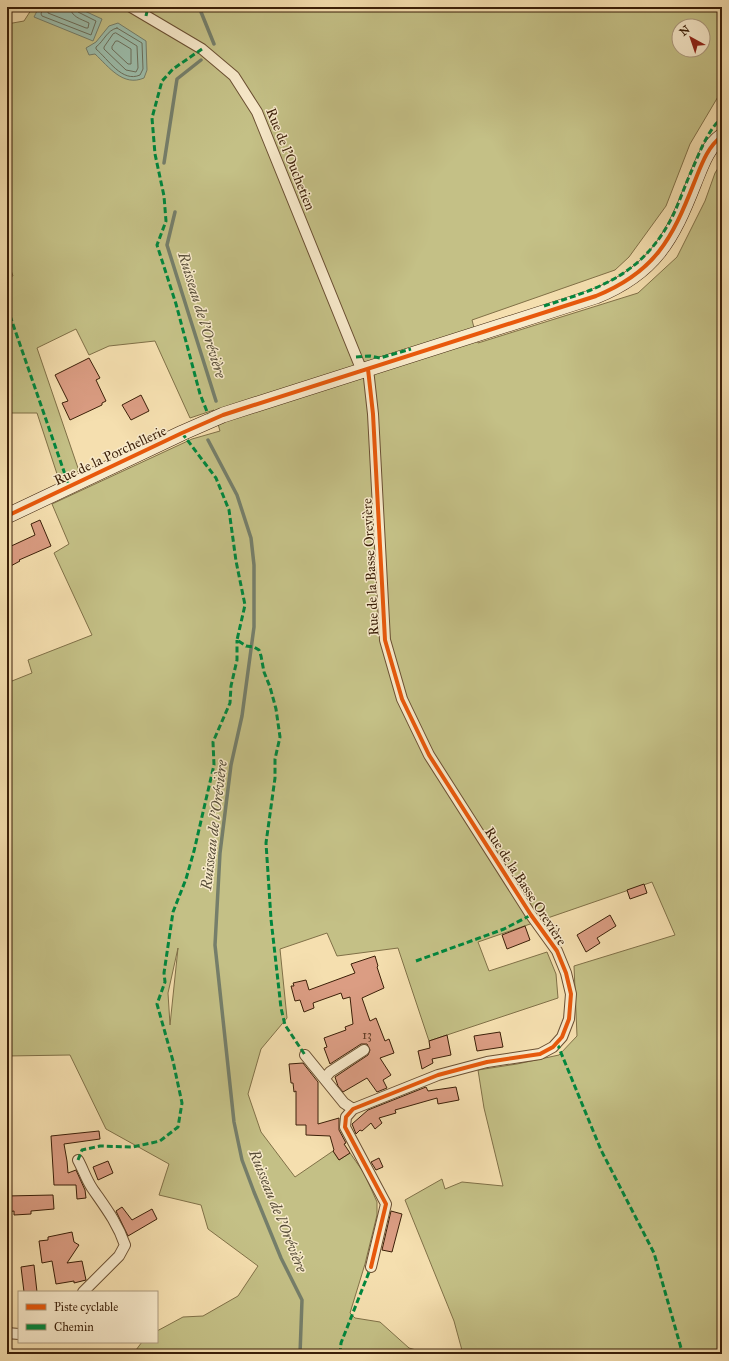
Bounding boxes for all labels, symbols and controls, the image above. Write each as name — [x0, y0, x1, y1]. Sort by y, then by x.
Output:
north arrow — [671, 18, 711, 58]
text: N — [677, 22, 693, 39]
street label: Rue de l'Ouchetien — [262, 106, 319, 213]
water label: Ruisseau de l'Orévière — [174, 249, 230, 381]
street label: Rue de la Porchellerie — [51, 422, 169, 489]
street label: Rue de la Basse Orevière — [358, 498, 383, 636]
water label: Ruisseau de l'Orévière — [197, 759, 231, 892]
street label: Rue de la Basse Orevière — [481, 824, 570, 949]
house number: 13 — [362, 1028, 372, 1042]
water label: Ruisseau de l'Orévière — [245, 1146, 311, 1275]
legend — [18, 1291, 158, 1343]
text: Piste cyclable — [54, 1300, 118, 1314]
text: Chemin — [54, 1320, 94, 1334]

